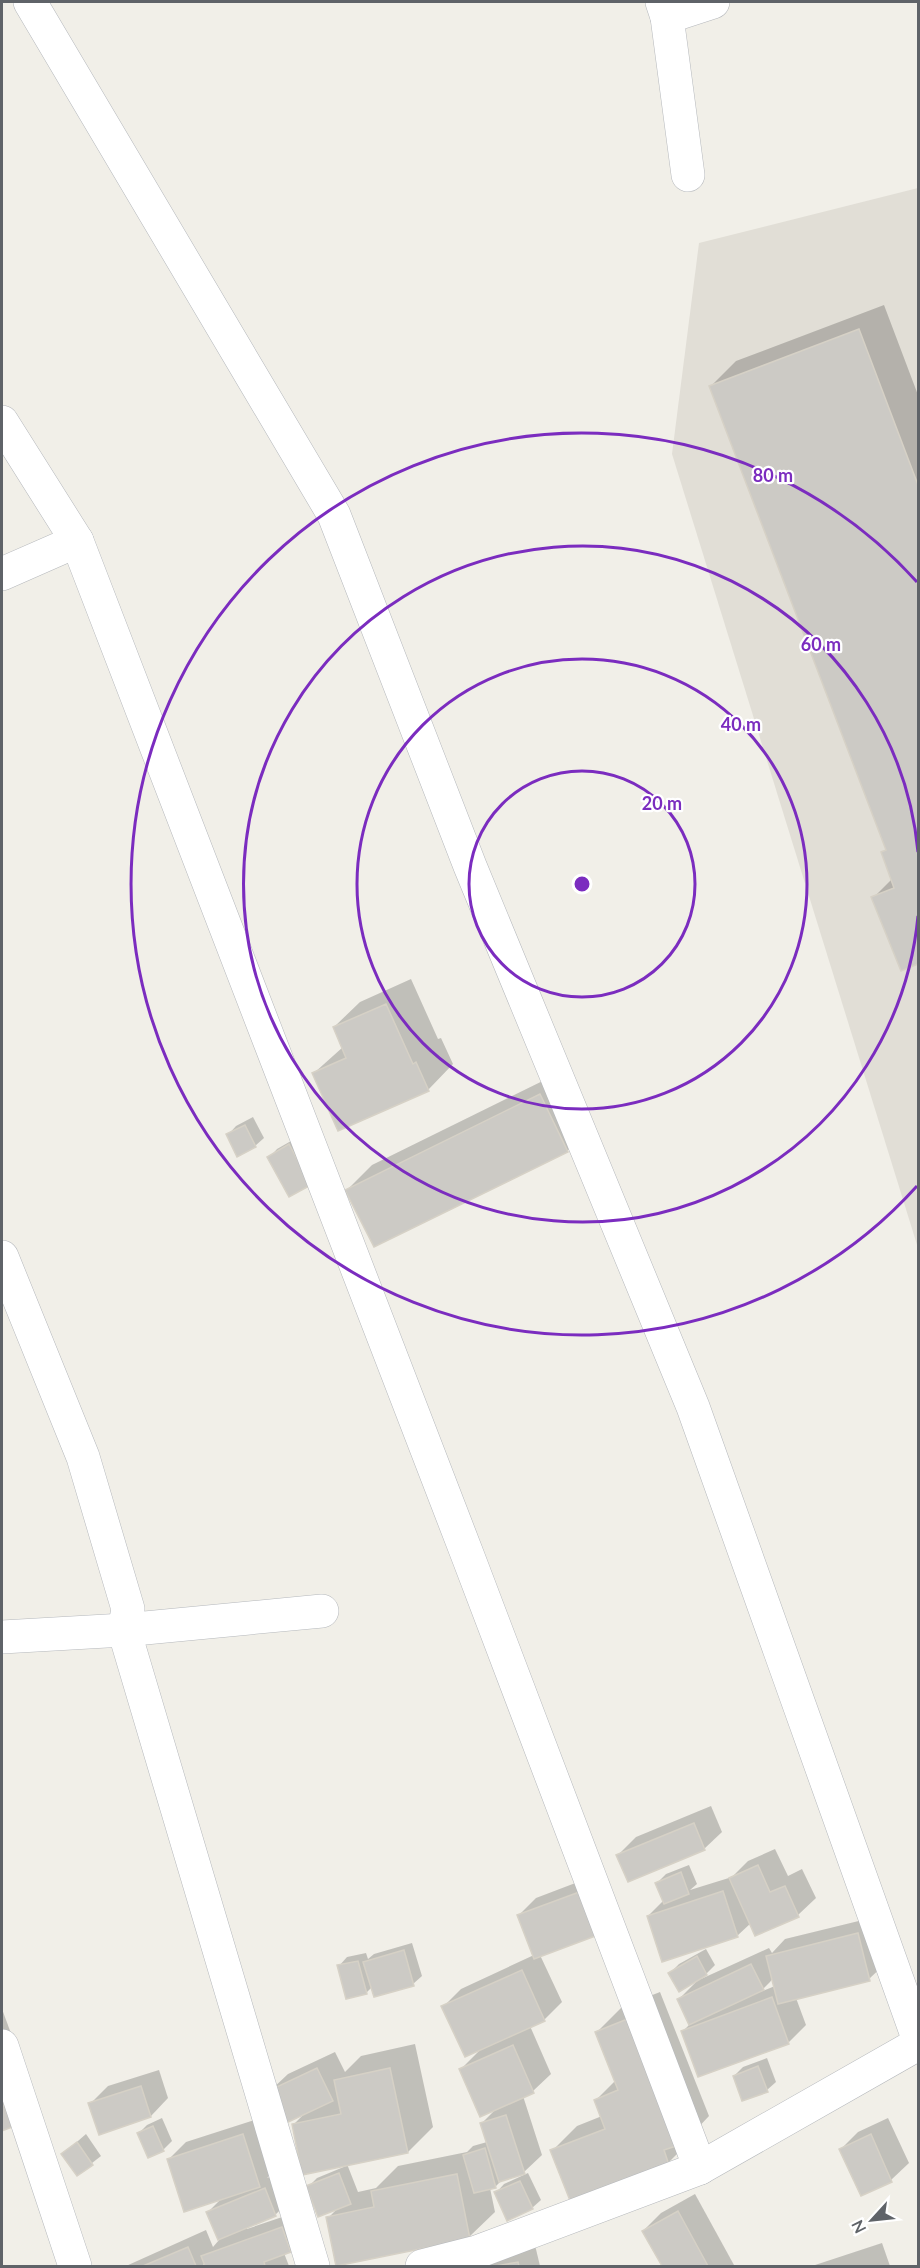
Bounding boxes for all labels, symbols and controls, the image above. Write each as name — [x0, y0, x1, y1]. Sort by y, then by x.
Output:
text: 80 m — [753, 464, 793, 486]
text: 60 m — [801, 633, 841, 655]
text: 40 m — [721, 713, 761, 735]
text: 20 m — [642, 792, 682, 814]
centre of rings — [572, 874, 592, 894]
north arrow — [842, 2190, 902, 2250]
text: N — [847, 2217, 869, 2237]

